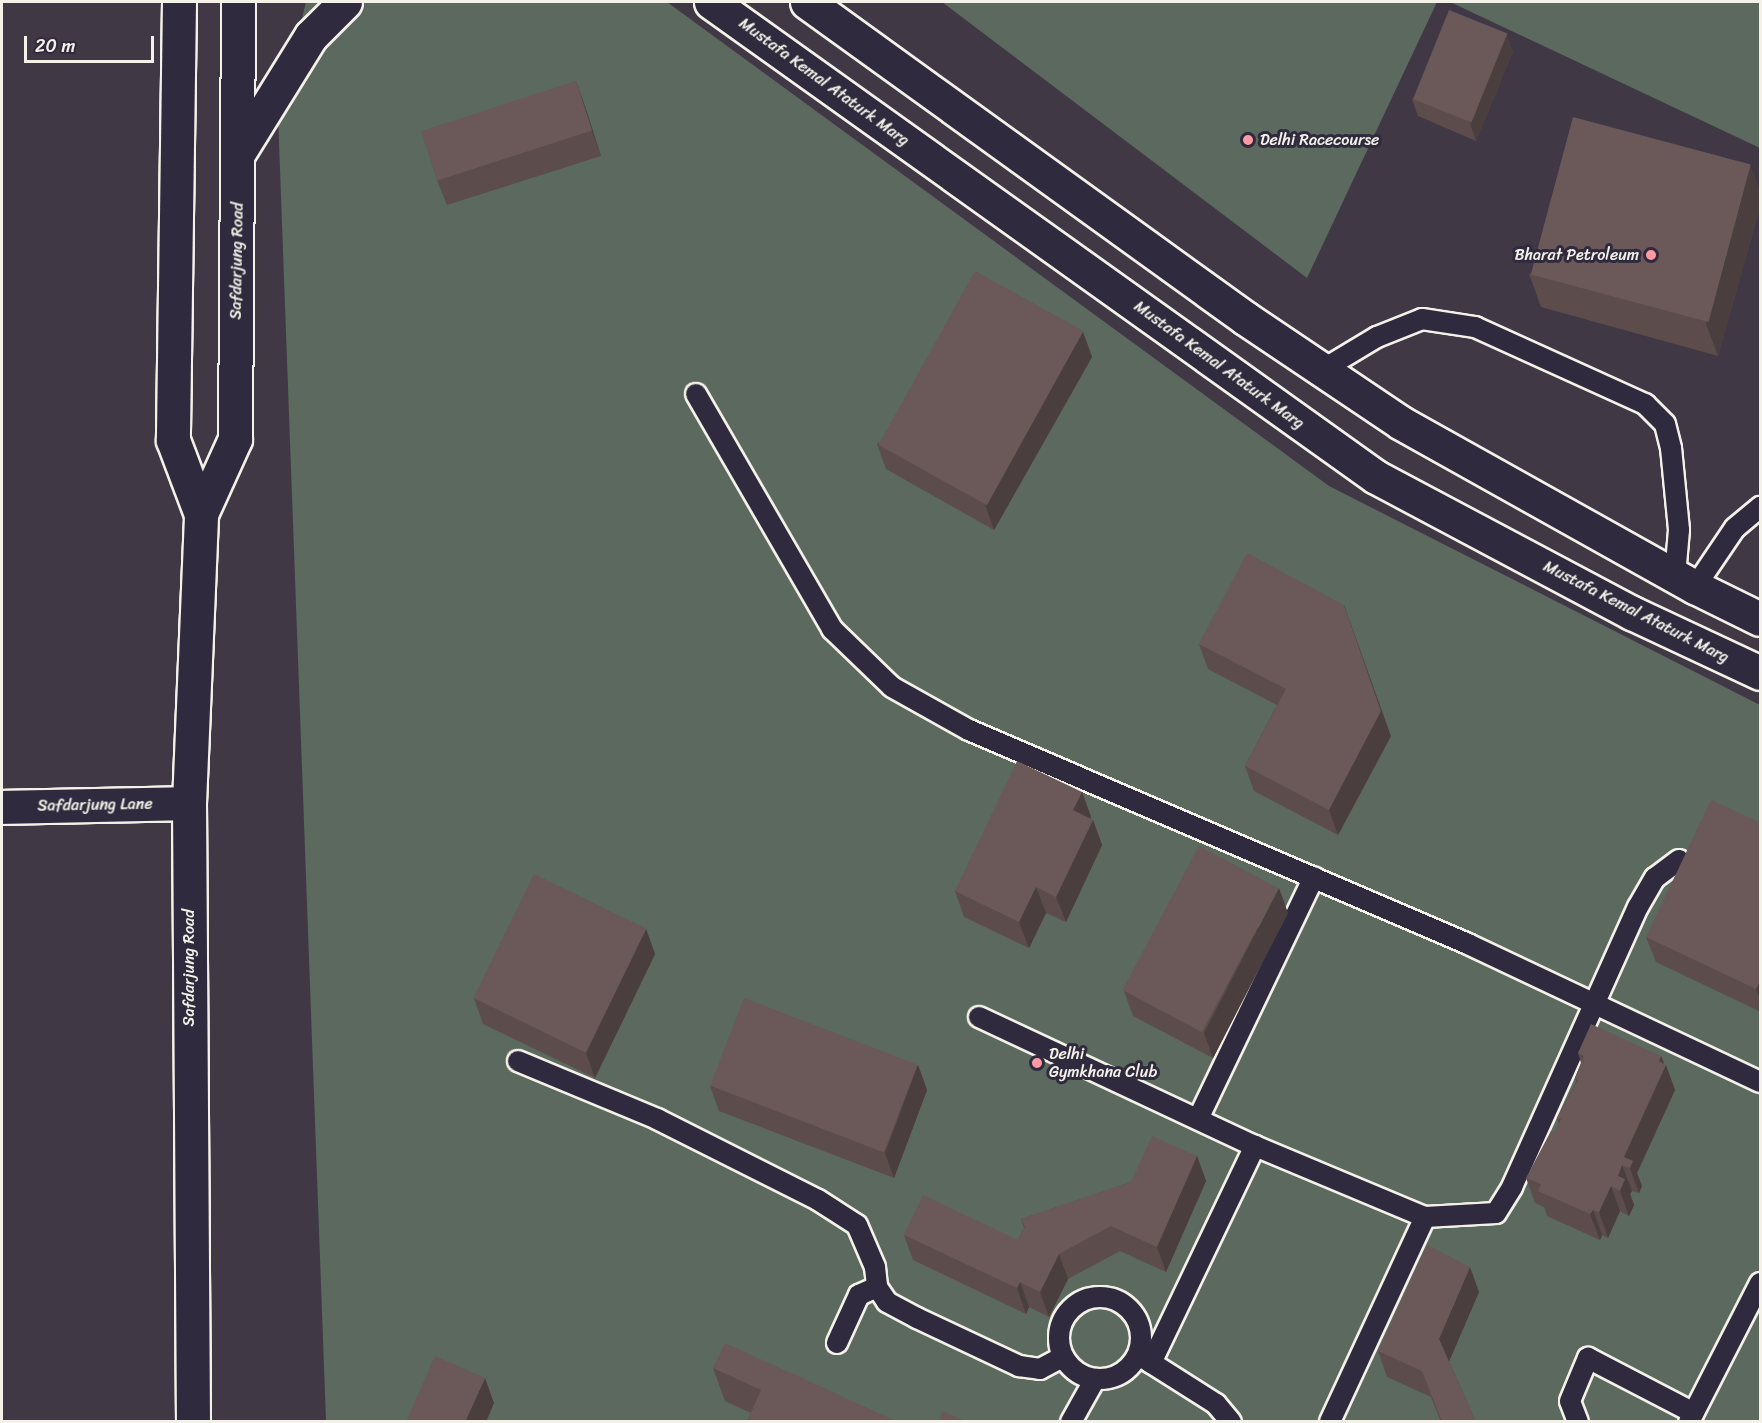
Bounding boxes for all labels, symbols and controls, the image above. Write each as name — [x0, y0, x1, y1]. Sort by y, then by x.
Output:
street label: Mustafa Kemal Ataturk Marg — [735, 14, 913, 150]
scale bar — [27, 24, 158, 62]
text: 20 m — [35, 30, 75, 62]
place label: Delhi Racecourse — [1260, 130, 1380, 150]
marker: Delhi Racecourse — [1241, 133, 1255, 147]
street label: Safdarjung Road — [226, 202, 248, 320]
place label: Bharat Petroleum — [1515, 245, 1639, 265]
marker: Bharat Petroleum — [1644, 248, 1658, 262]
street label: Mustafa Kemal Ataturk Marg — [1130, 297, 1308, 433]
street label: Mustafa Kemal Ataturk Marg — [1540, 557, 1732, 667]
street label: Safdarjung Lane — [37, 794, 153, 816]
street label: Safdarjung Road — [179, 909, 199, 1027]
place label: Delhi Gymkhana Club — [1049, 1044, 1157, 1082]
marker: Delhi Gymkhana Club — [1030, 1056, 1044, 1070]

